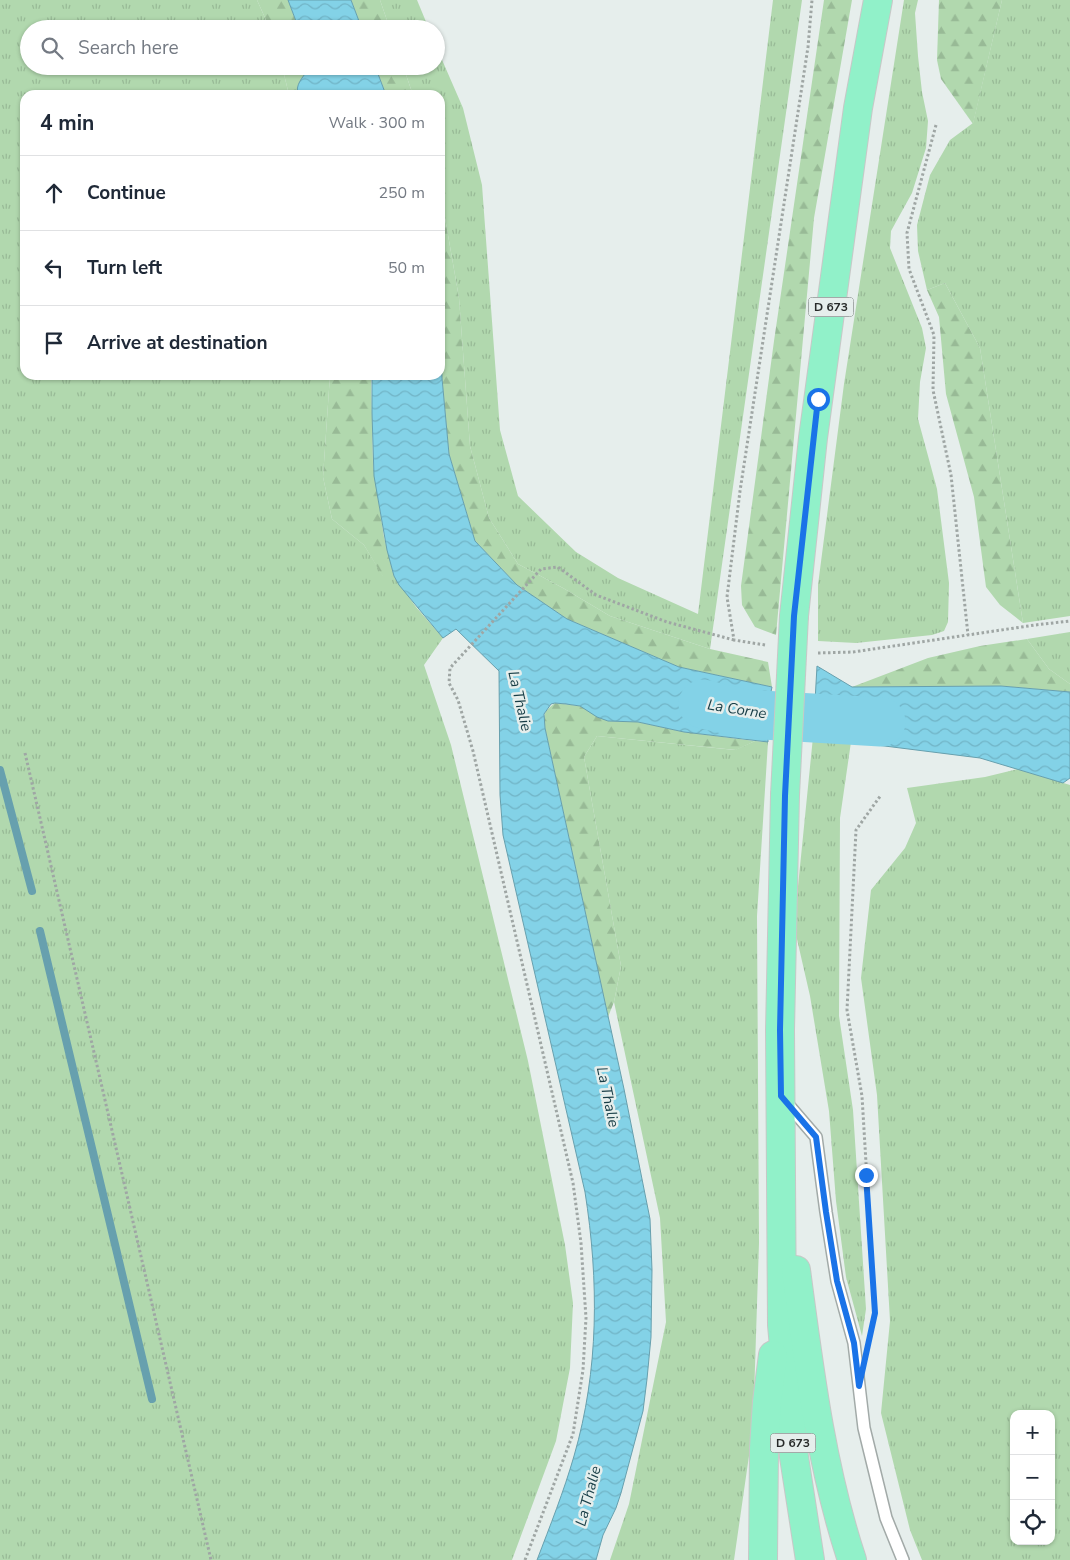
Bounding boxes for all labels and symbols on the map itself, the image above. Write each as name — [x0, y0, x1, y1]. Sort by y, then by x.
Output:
road number: D 673 — [808, 298, 854, 316]
route start — [807, 388, 830, 411]
water label: La Thalie — [503, 669, 537, 733]
water label: La Corne — [706, 694, 768, 724]
water label: La Thalie — [592, 1065, 624, 1129]
route end — [855, 1164, 878, 1187]
road number: D 673 — [770, 1434, 816, 1452]
water label: La Thalie — [570, 1464, 606, 1528]

